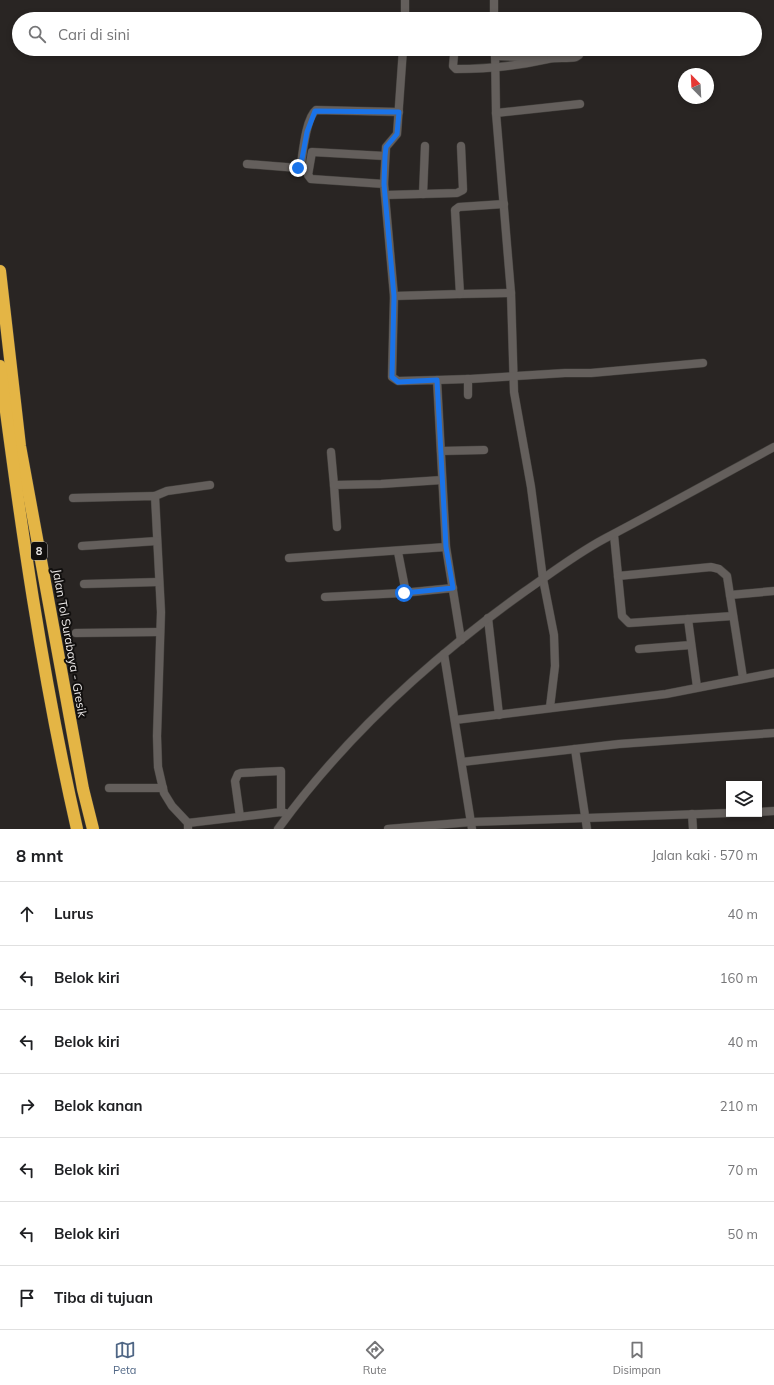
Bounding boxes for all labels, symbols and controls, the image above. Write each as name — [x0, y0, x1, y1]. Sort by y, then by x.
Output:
search box — [12, 12, 762, 56]
icon: search — [26, 23, 48, 45]
text: Cari di sini — [58, 25, 130, 44]
north arrow — [678, 68, 714, 104]
route end — [289, 159, 307, 177]
road number: 8 — [31, 542, 47, 560]
street label: Jalan Tol Surabaya - Gresik — [50, 568, 91, 719]
route start — [395, 584, 413, 602]
map controls — [726, 781, 762, 817]
button: layers — [726, 781, 762, 817]
text: 8 mnt — [16, 845, 63, 866]
text: Jalan kaki · 570 m — [652, 847, 758, 863]
icon: ahead — [16, 903, 38, 925]
text: Lurus — [54, 904, 94, 923]
text: 40 m — [728, 906, 758, 922]
icon: left — [16, 967, 38, 989]
text: Belok kiri — [54, 968, 120, 987]
text: 160 m — [720, 970, 758, 986]
icon: left — [16, 1031, 38, 1053]
text: Belok kiri — [54, 1032, 120, 1051]
text: 40 m — [728, 1034, 758, 1050]
icon: right — [16, 1095, 38, 1117]
text: Belok kanan — [54, 1096, 143, 1115]
text: 210 m — [720, 1098, 758, 1114]
icon: left — [16, 1159, 38, 1181]
text: Belok kiri — [54, 1160, 120, 1179]
text: 70 m — [728, 1162, 758, 1178]
icon: left — [16, 1223, 38, 1245]
text: Belok kiri — [54, 1224, 120, 1243]
text: 50 m — [728, 1226, 758, 1242]
icon: arrive — [16, 1287, 38, 1309]
text: Tiba di tujuan — [54, 1288, 153, 1307]
tab: Peta — [113, 1339, 136, 1377]
tab: Rute — [363, 1339, 386, 1377]
tab: Disimpan — [613, 1339, 661, 1377]

